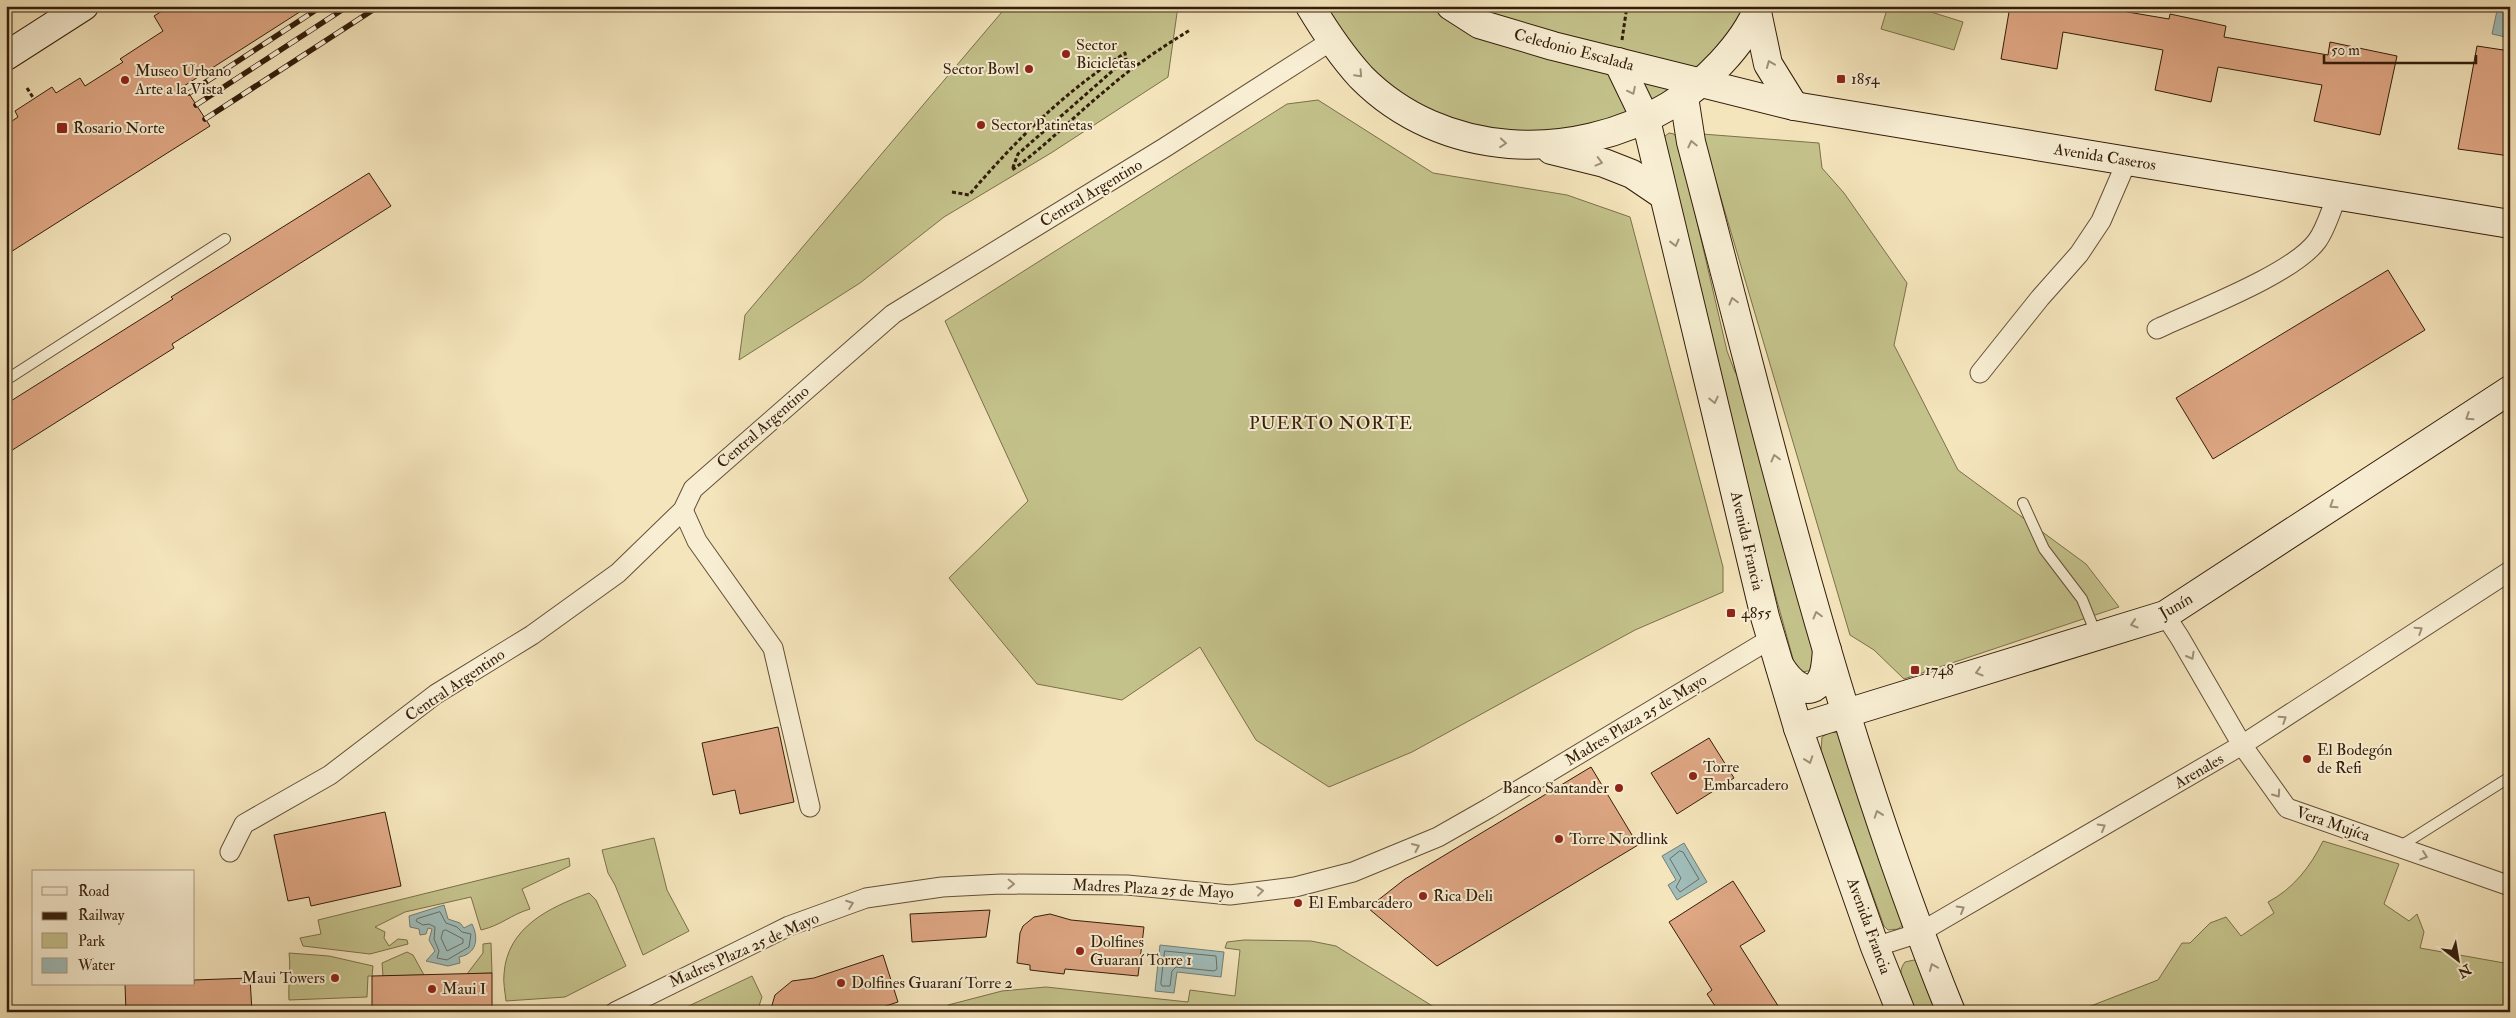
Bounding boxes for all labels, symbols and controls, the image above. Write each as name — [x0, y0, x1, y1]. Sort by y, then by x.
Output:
street label: Celedonio Escalada — [1512, 24, 1637, 76]
scale bar — [2324, 32, 2476, 64]
place label: Sector Bicicletas — [1076, 35, 1136, 73]
text: 50 m — [2331, 41, 2360, 60]
marker: Sector Bicicletas — [1060, 48, 1072, 60]
place label: Sector Bowl — [943, 59, 1019, 79]
one-way arrow — [1765, 60, 1776, 69]
place label: Museo Urbano Arte a la Vista — [134, 61, 231, 99]
marker: Sector Bowl — [1023, 63, 1035, 75]
one-way arrow — [1353, 68, 1362, 77]
place label: 1854 — [1851, 69, 1881, 89]
marker: 1854 — [1835, 73, 1847, 85]
marker: Museo Urbano Arte a la Vista — [119, 74, 131, 86]
one-way arrow — [1626, 86, 1636, 95]
place label: Sector Patinetas — [991, 115, 1092, 135]
place label: Rosario Norte — [73, 118, 165, 138]
marker: Sector Patinetas — [975, 119, 987, 131]
marker: Rosario Norte — [55, 121, 69, 135]
one-way arrow — [1499, 138, 1507, 149]
street label: Avenida Caseros — [2052, 139, 2157, 175]
one-way arrow — [1687, 140, 1698, 149]
street label: Central Argentino — [1036, 154, 1146, 231]
one-way arrow — [1595, 156, 1604, 167]
one-way arrow — [1669, 238, 1680, 247]
one-way arrow — [1728, 297, 1739, 306]
street label: Central Argentino — [713, 381, 814, 473]
one-way arrow — [1708, 396, 1718, 404]
one-way arrow — [2465, 411, 2475, 420]
district label: PUERTO NORTE — [1249, 412, 1413, 435]
one-way arrow — [1770, 454, 1781, 463]
street label: Avenida Francia — [1726, 489, 1768, 593]
one-way arrow — [2329, 499, 2338, 509]
street label: Junín — [2155, 589, 2197, 625]
place label: 4855 — [1741, 603, 1771, 623]
marker: 4855 — [1725, 607, 1737, 619]
one-way arrow — [1813, 612, 1823, 620]
one-way arrow — [2131, 619, 2139, 629]
one-way arrow — [2414, 627, 2423, 636]
street label: Central Argentino — [401, 644, 509, 726]
one-way arrow — [2185, 651, 2195, 660]
place label: 1748 — [1925, 660, 1954, 680]
marker: 1748 — [1909, 664, 1921, 676]
one-way arrow — [1975, 666, 1984, 676]
street label: Madres Plaza 25 de Mayo — [1561, 670, 1711, 770]
one-way arrow — [2278, 715, 2287, 725]
place label: El Bodegón de Refi — [2317, 740, 2393, 778]
street label: Arenales — [2170, 749, 2227, 794]
marker: El Bodegón de Refi — [2301, 753, 2313, 765]
one-way arrow — [1803, 755, 1813, 764]
place label: Torre Embarcadero — [1703, 757, 1789, 795]
marker: Torre Embarcadero — [1687, 770, 1699, 782]
place label: Banco Santander — [1502, 778, 1609, 798]
marker: Banco Santander — [1613, 782, 1625, 794]
one-way arrow — [2271, 788, 2280, 798]
street label: Vera Mujíca — [2293, 802, 2373, 846]
one-way arrow — [1874, 810, 1884, 818]
one-way arrow — [2096, 824, 2105, 834]
place label: Torre Nordlink — [1569, 829, 1668, 849]
marker: Torre Nordlink — [1553, 833, 1565, 845]
one-way arrow — [1411, 843, 1420, 853]
one-way arrow — [2419, 850, 2428, 860]
legend — [32, 870, 195, 986]
street label: Avenida Francia — [1842, 874, 1896, 977]
street label: Madres Plaza 25 de Mayo — [1072, 875, 1235, 903]
one-way arrow — [1008, 879, 1015, 889]
text: Road — [78, 882, 110, 901]
one-way arrow — [1256, 886, 1264, 897]
place label: Rica Deli — [1433, 886, 1493, 906]
marker: Rica Deli — [1417, 890, 1429, 902]
place label: El Embarcadero — [1308, 893, 1413, 913]
marker: El Embarcadero — [1292, 897, 1304, 909]
one-way arrow — [845, 900, 854, 910]
one-way arrow — [1956, 905, 1965, 915]
text: Railway — [78, 906, 125, 925]
street label: Madres Plaza 25 de Mayo — [666, 908, 822, 992]
text: Park — [78, 932, 105, 951]
place label: Dolfines Guaraní Torre 1 — [1090, 932, 1192, 970]
north arrow — [2434, 936, 2484, 986]
marker: Dolfines Guaraní Torre 1 — [1074, 945, 1086, 957]
text: Water — [77, 956, 115, 975]
text: N — [2454, 960, 2475, 981]
one-way arrow — [1928, 963, 1939, 972]
place label: Maui Towers — [242, 968, 325, 988]
marker: Maui Towers — [329, 972, 341, 984]
place label: Dolfines Guaraní Torre 2 — [851, 973, 1013, 993]
marker: Dolfines Guaraní Torre 2 — [835, 977, 847, 989]
place label: Maui I — [442, 979, 486, 999]
marker: Maui I — [426, 983, 438, 995]

